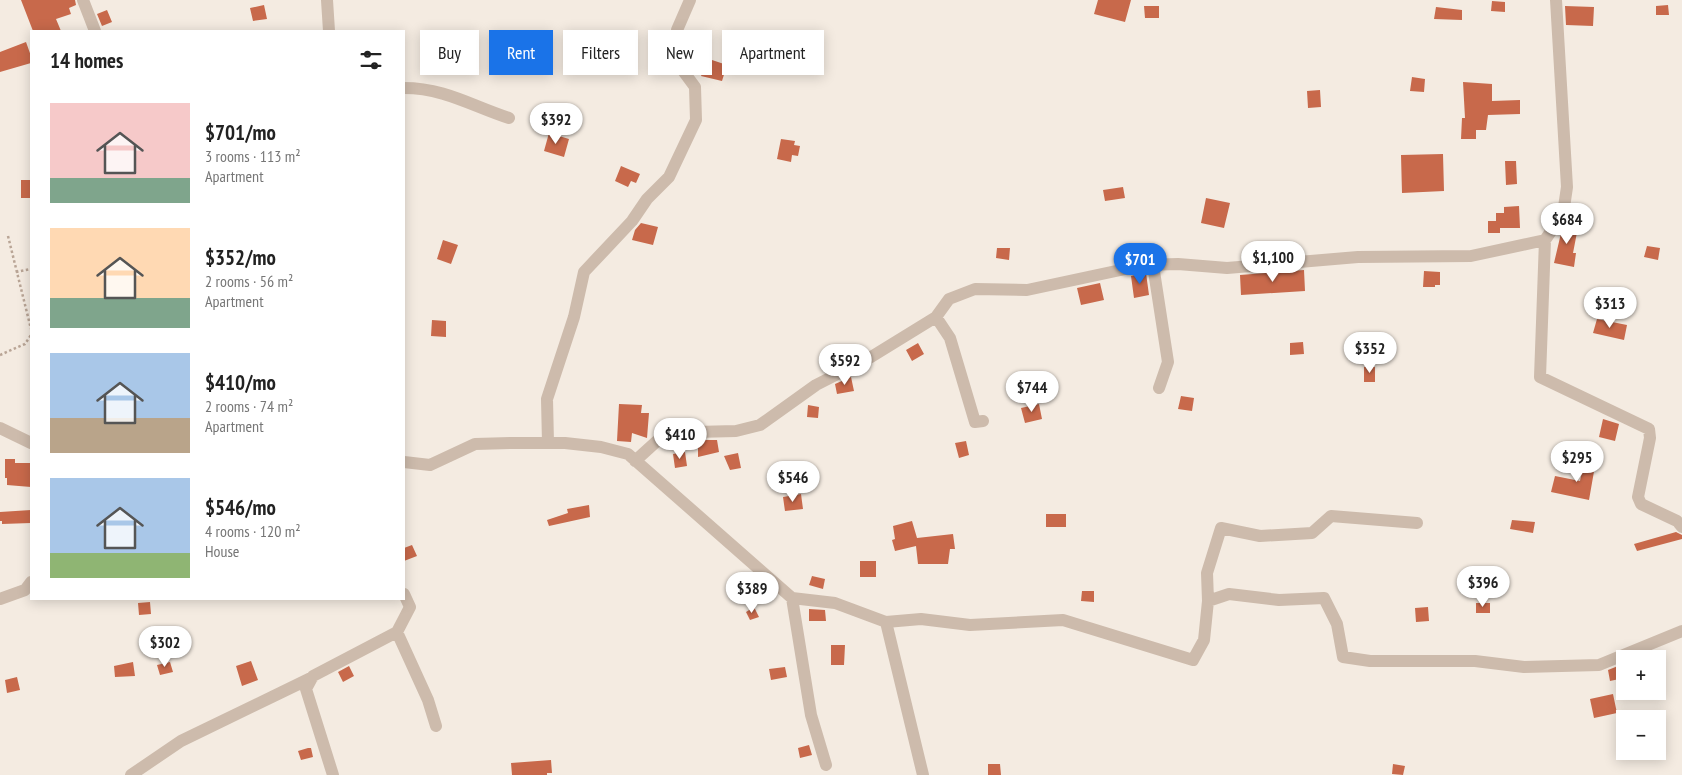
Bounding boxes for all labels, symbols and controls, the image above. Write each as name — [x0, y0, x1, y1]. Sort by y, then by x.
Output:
chip: Buy — [420, 30, 479, 75]
chip: Rent — [489, 30, 553, 75]
chip: Filters — [563, 30, 638, 75]
chip: New — [648, 30, 712, 75]
chip: Apartment — [722, 30, 824, 75]
icon: filters — [357, 46, 385, 74]
text: 14 homes — [50, 47, 123, 74]
pin: $392 — [526, 102, 586, 145]
text: $392 — [541, 109, 571, 129]
text: $701/mo — [205, 119, 276, 146]
icon: home — [90, 123, 150, 183]
text: 3 rooms · 113 m² — [205, 146, 301, 166]
text: Apartment — [205, 166, 264, 186]
pin: $684 — [1537, 202, 1597, 245]
text: $684 — [1552, 209, 1582, 229]
pin: $1,100 — [1232, 240, 1314, 283]
pin: $701 — [1110, 242, 1170, 285]
text: $352/mo — [205, 244, 276, 271]
text: $1,100 — [1252, 247, 1294, 267]
icon: home — [90, 248, 150, 308]
text: $701 — [1125, 249, 1155, 269]
text: 2 rooms · 56 m² — [205, 271, 293, 291]
pin: $313 — [1580, 286, 1640, 329]
text: Apartment — [205, 291, 264, 311]
text: $313 — [1595, 293, 1625, 313]
pin: $352 — [1340, 332, 1400, 374]
text: $352 — [1355, 338, 1385, 358]
pin: $592 — [815, 344, 875, 386]
text: $592 — [830, 350, 860, 370]
text: $410/mo — [205, 369, 276, 396]
pin: $744 — [1002, 370, 1062, 413]
icon: home — [90, 373, 150, 433]
text: $744 — [1017, 377, 1047, 397]
text: 2 rooms · 74 m² — [205, 396, 293, 416]
text: Apartment — [205, 416, 264, 436]
pin: $410 — [650, 418, 710, 460]
text: $410 — [665, 424, 695, 444]
pin: $295 — [1547, 440, 1607, 483]
text: $295 — [1562, 447, 1592, 467]
pin: $546 — [763, 460, 823, 503]
text: $546 — [778, 467, 808, 487]
text: $546/mo — [205, 494, 276, 521]
icon: home — [90, 498, 150, 558]
text: 4 rooms · 120 m² — [205, 521, 301, 541]
text: House — [205, 541, 239, 561]
pin: $396 — [1453, 566, 1513, 608]
pin: $389 — [722, 572, 782, 614]
text: $396 — [1468, 572, 1498, 592]
text: $389 — [737, 578, 767, 598]
pin: $302 — [135, 626, 195, 668]
text: $302 — [150, 632, 180, 652]
map controls — [1616, 650, 1666, 760]
button: + — [1616, 650, 1666, 700]
button: − — [1616, 710, 1666, 760]

